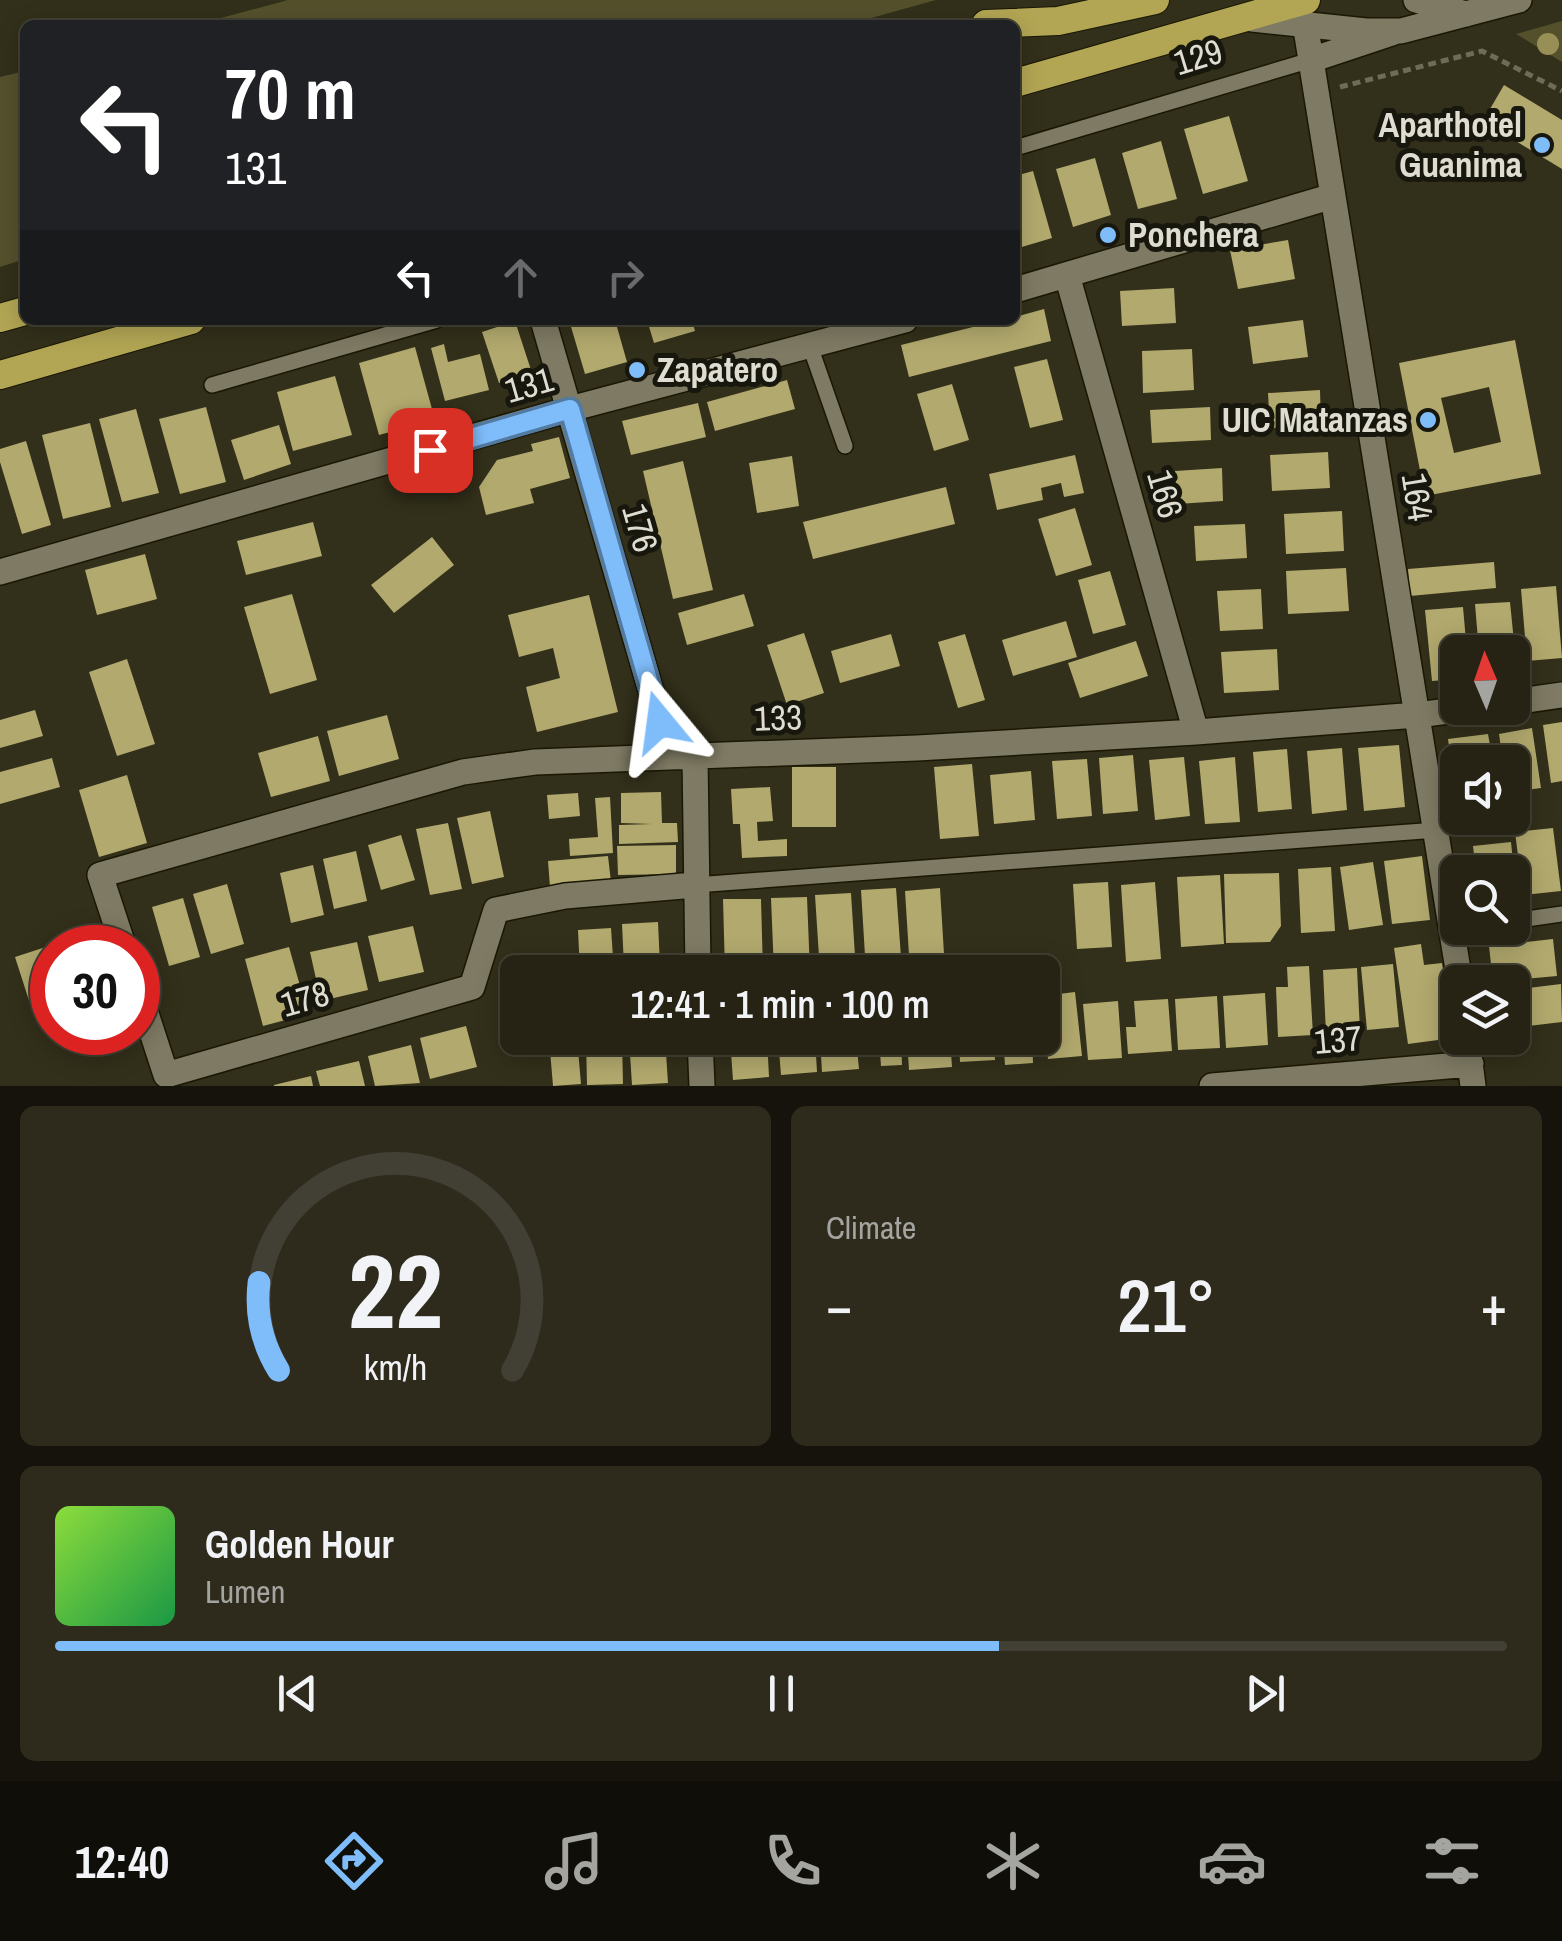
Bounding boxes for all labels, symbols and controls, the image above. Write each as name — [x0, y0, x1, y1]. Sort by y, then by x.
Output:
street label: 129 — [1168, 27, 1228, 86]
text: 70 m — [225, 47, 356, 141]
icon: left — [60, 60, 190, 190]
place label: Aparthotel Guanima — [1378, 101, 1522, 188]
marker: Aparthotel Guanima — [1531, 134, 1553, 156]
text: 131 — [225, 137, 287, 198]
place label: Ponchera — [1128, 211, 1259, 258]
marker: Ponchera — [1097, 224, 1119, 246]
icon: left — [388, 250, 443, 305]
icon: ahead — [493, 250, 548, 305]
icon: right — [598, 250, 653, 305]
place label: Zapatero — [657, 346, 778, 393]
street label: 131 — [499, 355, 558, 414]
marker: Zapatero — [626, 359, 648, 381]
place label: UIC Matanzas — [1221, 396, 1408, 443]
pin — [388, 408, 473, 493]
marker: UIC Matanzas — [1417, 409, 1439, 431]
icon: arrive — [403, 423, 458, 478]
street label: 166 — [1136, 464, 1195, 523]
street label: 164 — [1391, 470, 1444, 524]
street label: 176 — [611, 498, 670, 557]
north arrow — [1440, 635, 1530, 725]
map controls — [1440, 635, 1530, 1055]
position arrow — [608, 670, 712, 774]
street label: 133 — [753, 693, 803, 742]
button: sound — [1440, 745, 1530, 835]
button: search — [1440, 855, 1530, 945]
speed limit sign: 30 — [30, 925, 160, 1055]
button: layers — [1440, 965, 1530, 1055]
street label: 178 — [275, 969, 334, 1028]
text: 12:41 · 1 min · 100 m — [630, 979, 930, 1030]
street label: 137 — [1312, 1014, 1364, 1065]
text: Climate — [826, 1206, 916, 1249]
text: 22 — [348, 1220, 443, 1360]
text: 21° — [1117, 1254, 1216, 1355]
text: − — [826, 1268, 852, 1342]
text: + — [1481, 1268, 1507, 1342]
text: km/h — [364, 1343, 427, 1391]
text: Golden Hour — [205, 1519, 394, 1570]
text: Lumen — [205, 1570, 285, 1613]
icon: previous — [270, 1666, 325, 1721]
icon: pause — [754, 1666, 809, 1721]
icon: next — [1238, 1666, 1293, 1721]
icon: directions — [319, 1826, 389, 1896]
icon: music — [539, 1826, 609, 1896]
icon: phone — [758, 1826, 828, 1896]
icon: climate — [978, 1826, 1048, 1896]
icon: car — [1197, 1826, 1267, 1896]
icon: filters — [1417, 1826, 1487, 1896]
text: 12:40 — [75, 1831, 169, 1892]

